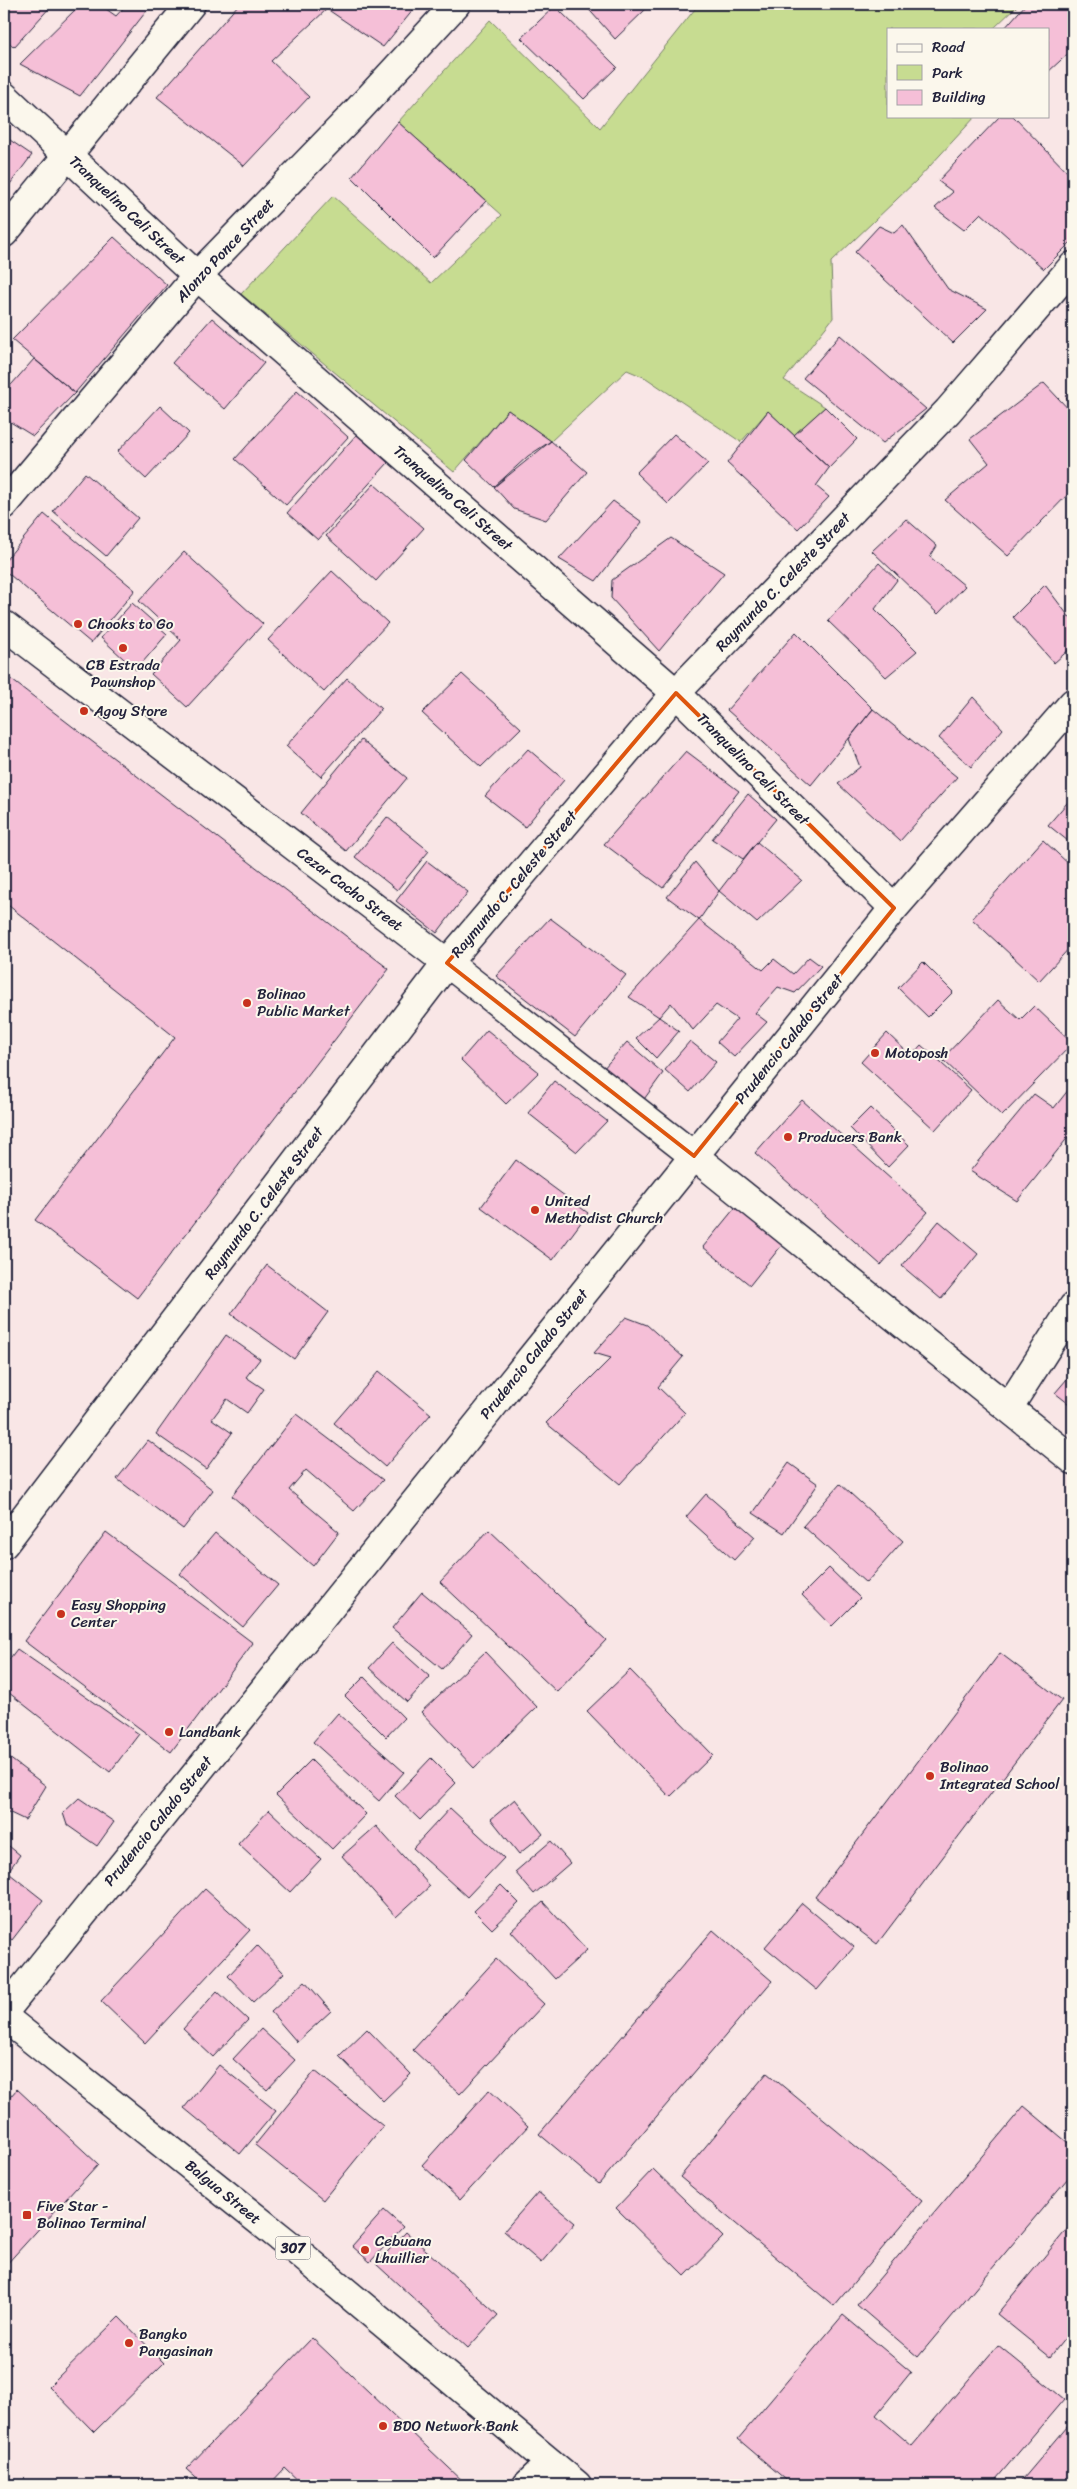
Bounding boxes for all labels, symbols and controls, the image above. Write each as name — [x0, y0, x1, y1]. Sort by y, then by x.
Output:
legend — [887, 28, 1050, 118]
text: Road — [932, 34, 965, 60]
text: Park — [932, 60, 963, 86]
text: Building — [932, 84, 986, 110]
street label: Tranquelino Celi Street — [63, 149, 192, 272]
street label: Alonzo Ponce Street — [169, 191, 281, 309]
street label: Tranquelino Celi Street — [387, 439, 519, 558]
street label: Raymundo C. Celeste Street — [709, 505, 858, 658]
place label: Chooks to Go — [88, 611, 174, 637]
marker: Chooks to Go — [72, 618, 84, 630]
marker: CB Estrada Pawnshop — [117, 642, 129, 654]
place label: CB Estrada Pawnshop — [86, 652, 160, 695]
place label: Agoy Store — [93, 698, 167, 724]
marker: Agoy Store — [78, 705, 90, 717]
street label: Tranquelino Celi Street — [690, 706, 816, 832]
street label: Raymundo C. Celeste Street — [444, 804, 584, 964]
street label: Cezar Cacho Street — [291, 840, 409, 938]
street label: Prudencio Calado Street — [728, 967, 850, 1110]
place label: Bolinao Public Market — [257, 981, 351, 1024]
marker: Bolinao Public Market — [241, 997, 253, 1009]
place label: Motoposh — [885, 1040, 949, 1066]
marker: Motoposh — [869, 1047, 881, 1059]
street label: Raymundo C. Celeste Street — [198, 1120, 331, 1285]
place label: Producers Bank — [798, 1124, 903, 1150]
marker: Producers Bank — [782, 1131, 794, 1143]
place label: United Methodist Church — [545, 1188, 663, 1231]
marker: United Methodist Church — [529, 1204, 541, 1216]
street label: Prudencio Calado Street — [473, 1282, 595, 1425]
place label: Easy Shopping Center — [71, 1592, 166, 1635]
marker: Easy Shopping Center — [55, 1608, 67, 1620]
place label: Landbank — [179, 1719, 241, 1745]
marker: Landbank — [163, 1726, 175, 1738]
street label: Prudencio Calado Street — [97, 1749, 219, 1892]
place label: Bolinao Integrated School — [939, 1754, 1060, 1797]
marker: Bolinao Integrated School — [924, 1770, 936, 1782]
street label: Balgua Street — [179, 2153, 267, 2231]
place label: Five Star - Bolinao Terminal — [37, 2193, 147, 2236]
marker: Five Star - Bolinao Terminal — [21, 2209, 33, 2221]
place label: Cebuana Lhuillier — [375, 2228, 432, 2271]
road number: 307 — [276, 2236, 310, 2260]
marker: Cebuana Lhuillier — [359, 2244, 371, 2256]
place label: Bangko Pangasinan — [139, 2321, 213, 2364]
marker: Bangko Pangasinan — [123, 2337, 135, 2349]
place label: BDO Network Bank — [393, 2413, 519, 2439]
marker: BDO Network Bank — [377, 2420, 389, 2432]

